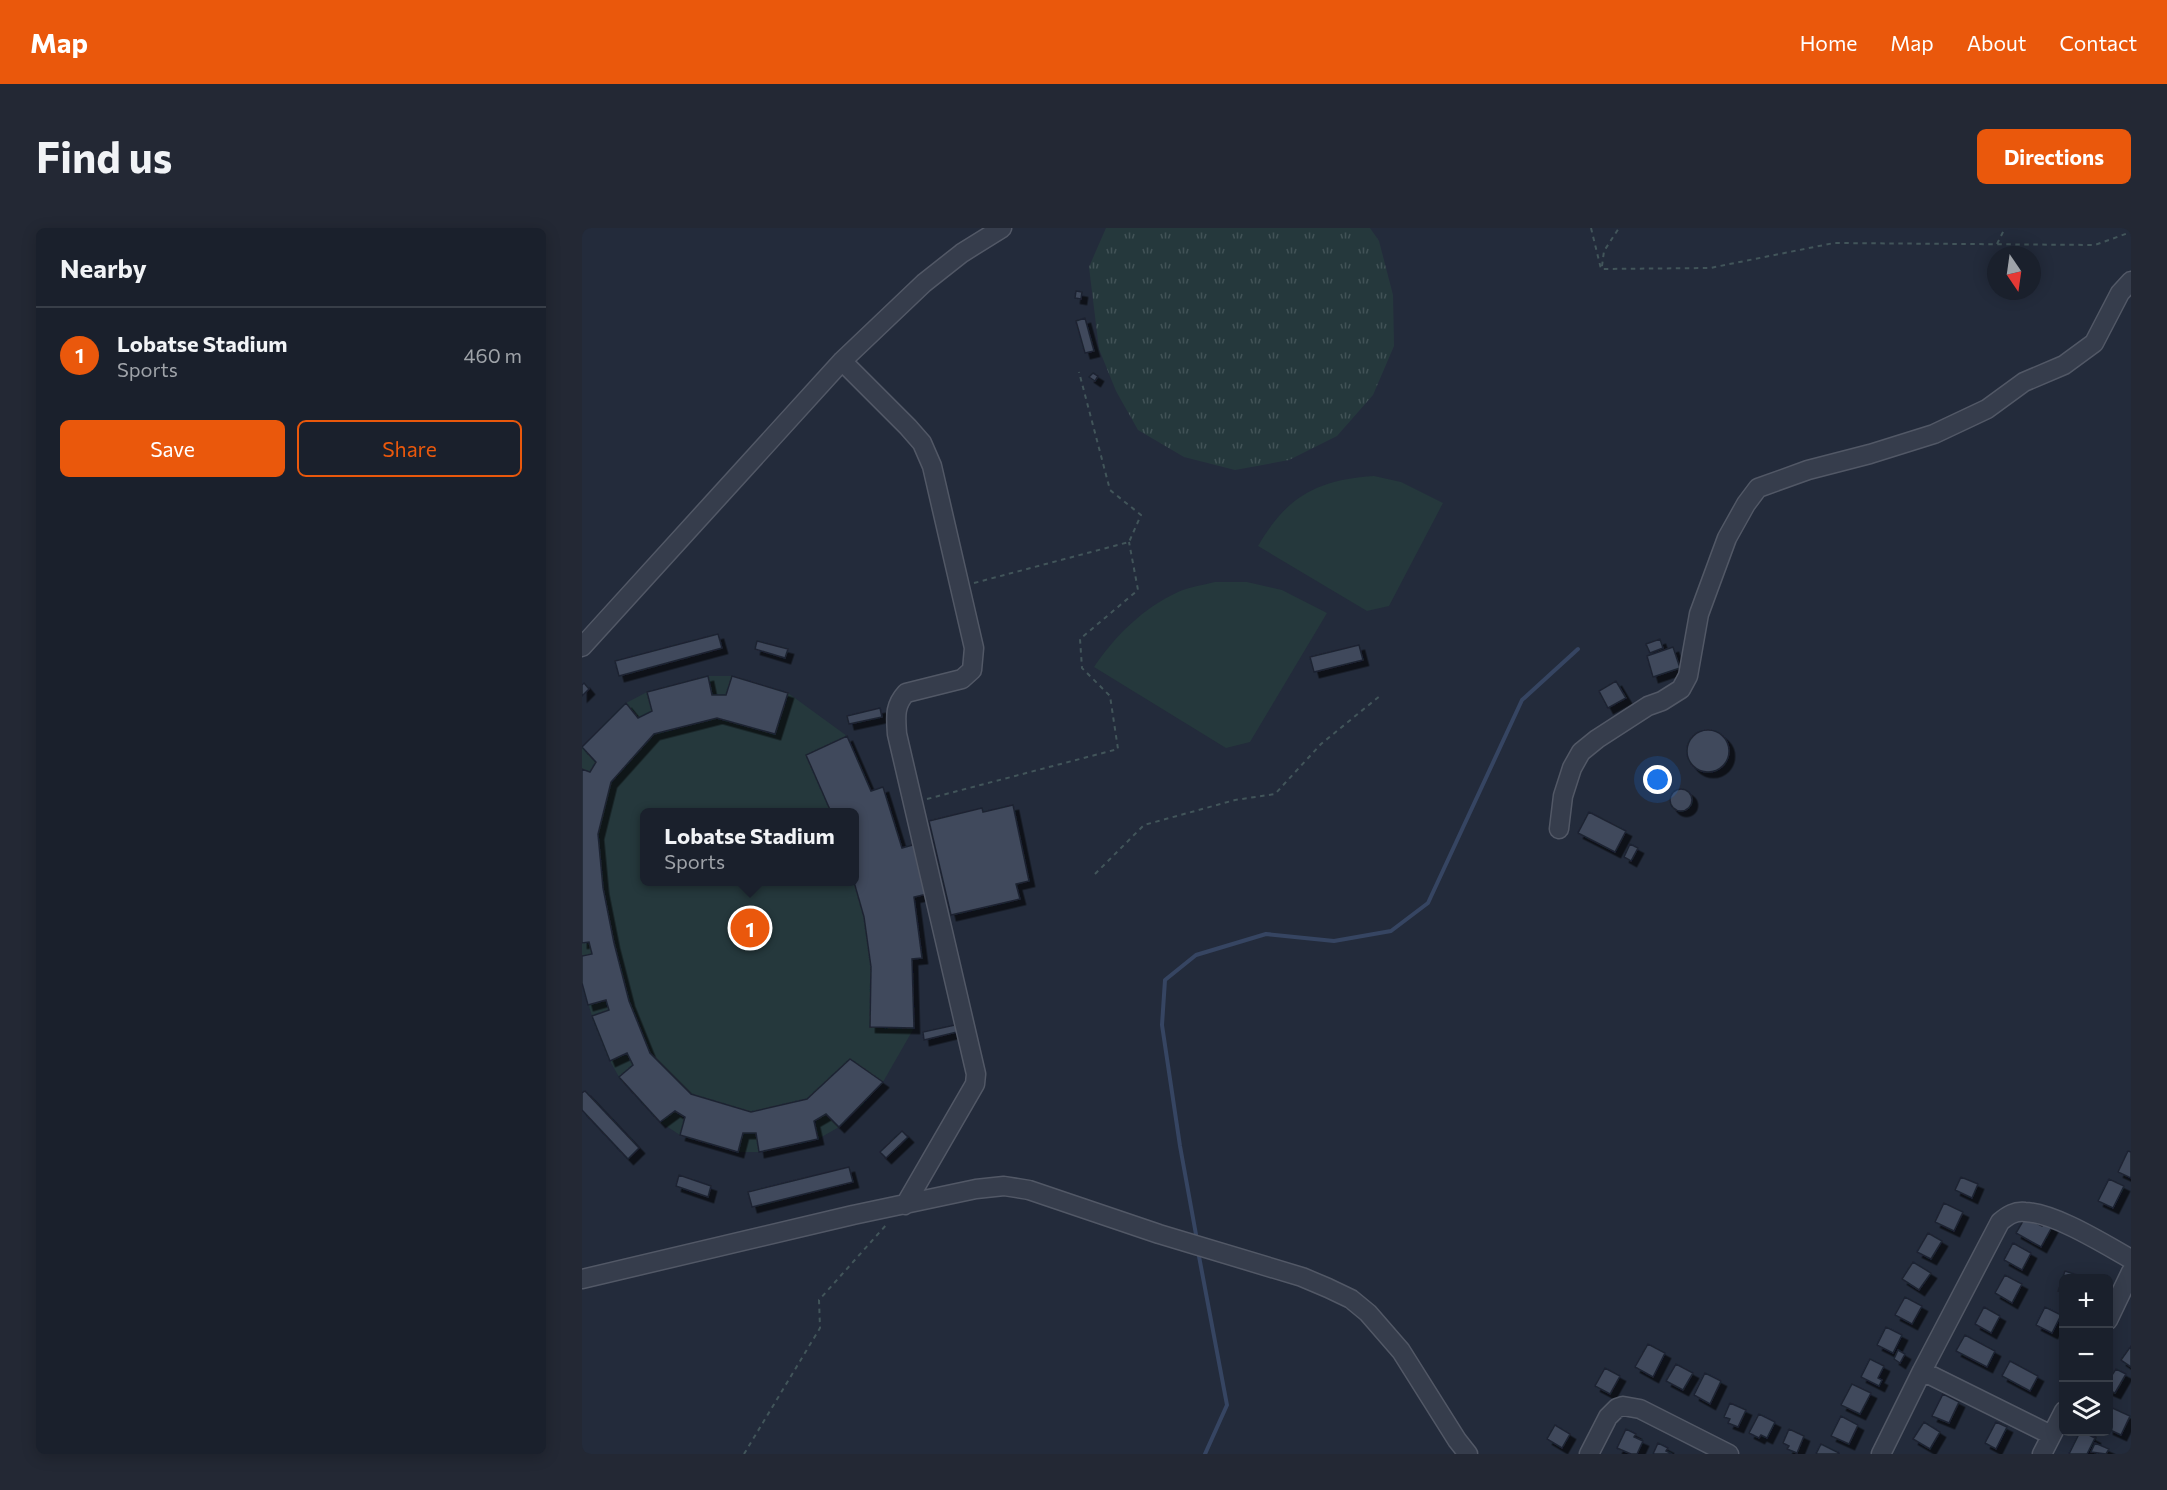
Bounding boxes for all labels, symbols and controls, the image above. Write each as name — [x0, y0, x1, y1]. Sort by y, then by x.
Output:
text: Map — [30, 25, 88, 59]
text: Home — [1800, 30, 1857, 55]
text: Map — [1890, 30, 1934, 55]
text: About — [1967, 30, 2026, 55]
text: Contact — [2059, 30, 2137, 55]
button: Directions — [1977, 129, 2131, 184]
text: Find us — [36, 130, 172, 182]
north arrow — [1987, 246, 2041, 300]
text: Nearby — [60, 252, 147, 283]
text: Lobatse Stadium — [117, 330, 288, 357]
text: 1 — [75, 343, 84, 367]
text: 460 m — [464, 343, 522, 367]
text: Sports — [117, 357, 178, 381]
button: Save — [60, 420, 285, 477]
button: Share — [297, 420, 522, 477]
your location — [1643, 765, 1672, 794]
popup — [640, 808, 859, 886]
text: Lobatse Stadium — [664, 822, 835, 849]
text: Sports — [664, 849, 725, 873]
pin: 1 — [730, 906, 770, 950]
map controls — [2059, 1274, 2113, 1436]
button: + — [2059, 1274, 2113, 1328]
button: − — [2059, 1328, 2113, 1382]
button: layers — [2059, 1382, 2113, 1436]

